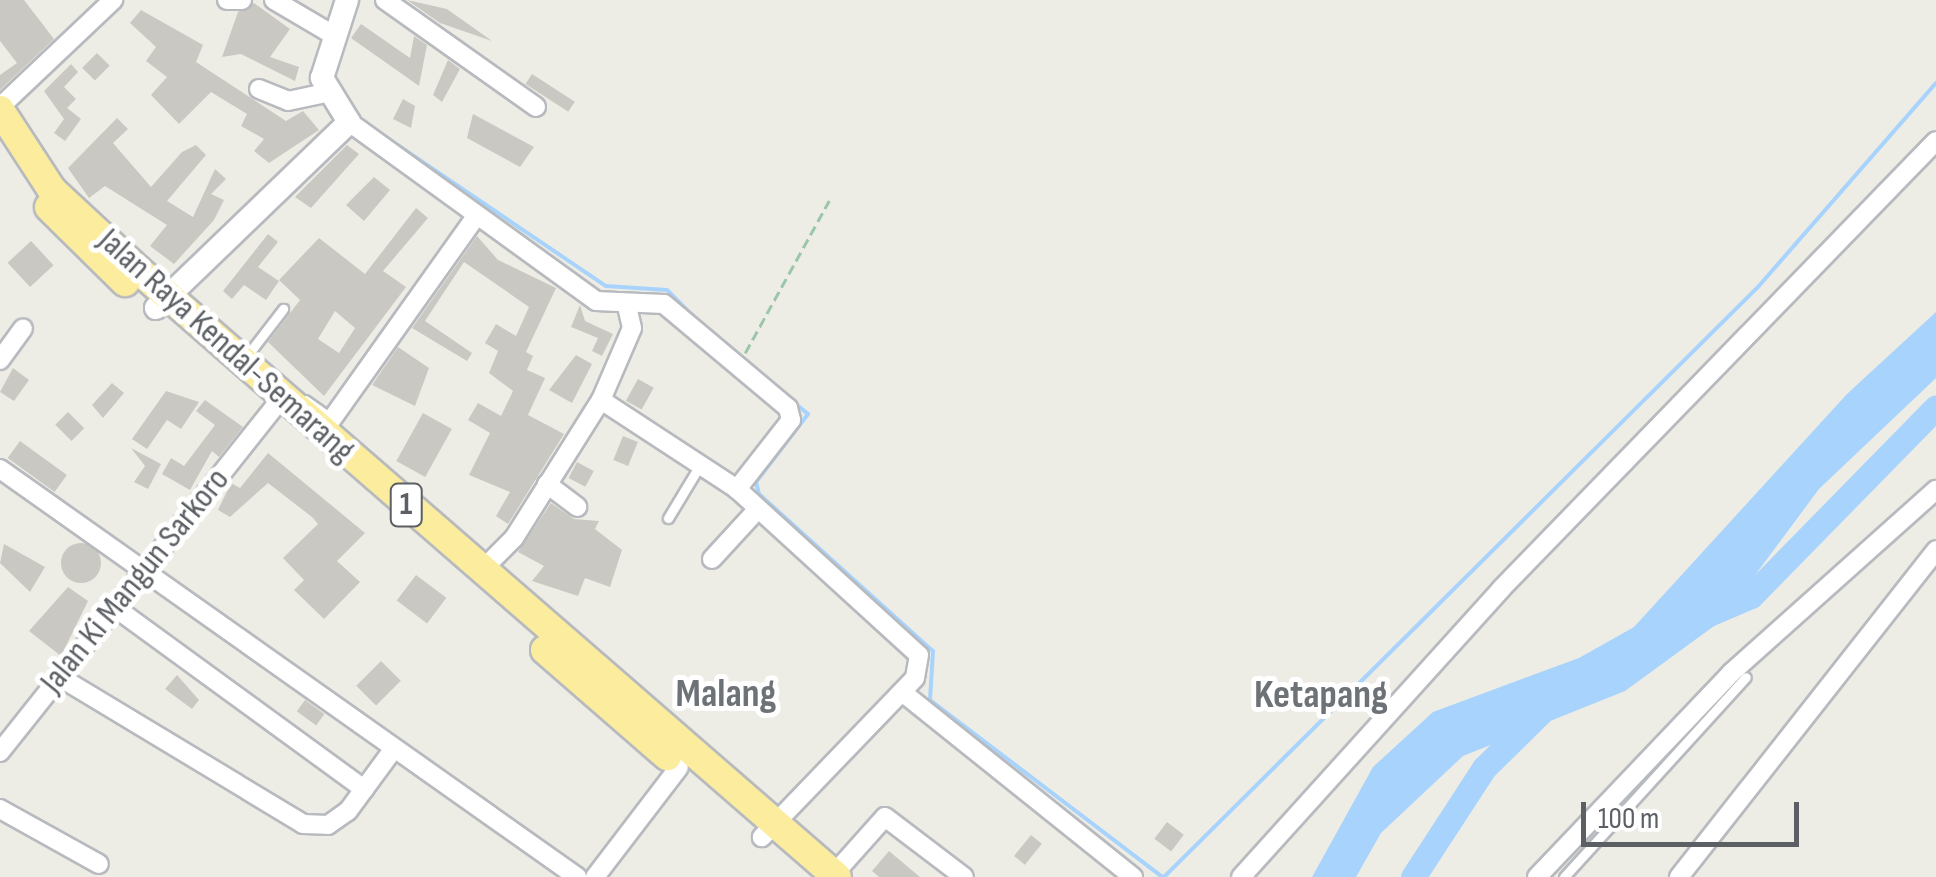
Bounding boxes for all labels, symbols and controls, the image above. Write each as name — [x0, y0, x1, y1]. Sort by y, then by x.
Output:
street label: Jalan Raya Kendal-Semarang — [89, 220, 363, 472]
street label: Jalan Ki Mangun Sarkoro — [31, 460, 239, 702]
road number: 1 — [388, 478, 424, 532]
district label: Malang — [676, 670, 776, 718]
district label: Ketapang — [1254, 671, 1388, 719]
scale bar — [1586, 782, 1804, 844]
text: 100 m — [1598, 801, 1659, 837]

